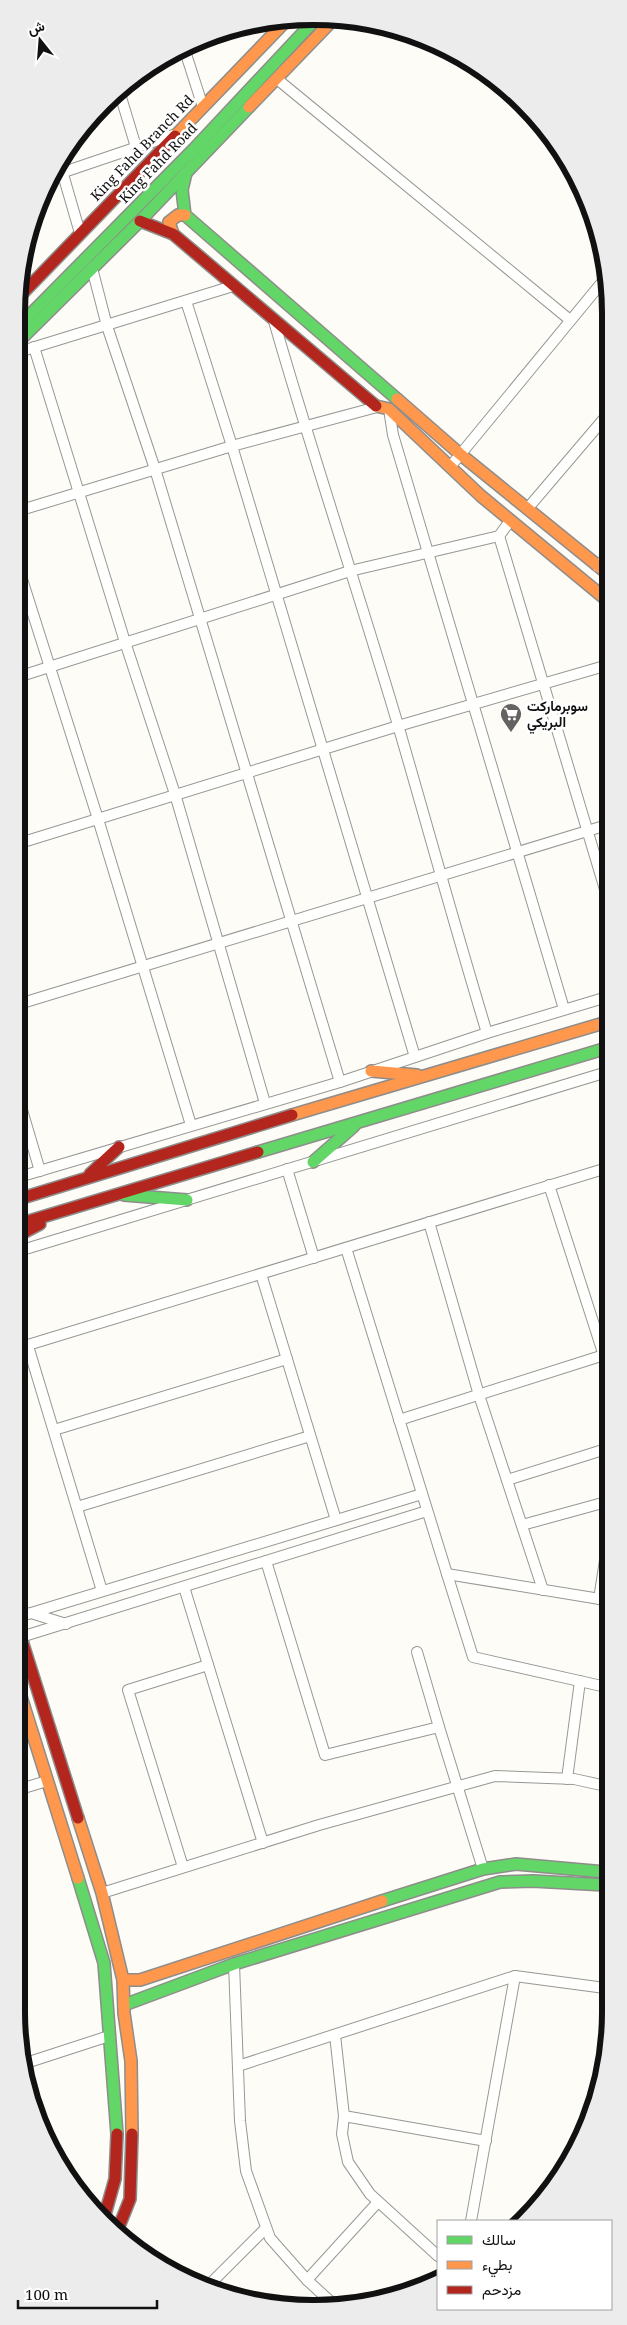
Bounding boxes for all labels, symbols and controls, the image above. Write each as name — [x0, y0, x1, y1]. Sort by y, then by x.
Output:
north arrow — [15, 15, 65, 65]
text: ش — [25, 15, 47, 39]
street label: King Fahd Branch Rd — [86, 90, 198, 205]
street label: King Fahd Road — [114, 118, 201, 207]
place label: سوبرماركت البريكي — [527, 696, 588, 734]
supermarket icon: سوبرماركت البريكي — [499, 702, 523, 733]
legend — [437, 2220, 612, 2310]
text: سالك — [482, 2229, 516, 2249]
text: بطيء — [482, 2254, 512, 2278]
scale bar — [18, 2278, 156, 2310]
text: مزدحم — [482, 2279, 521, 2300]
text: 100 m — [25, 2284, 68, 2304]

